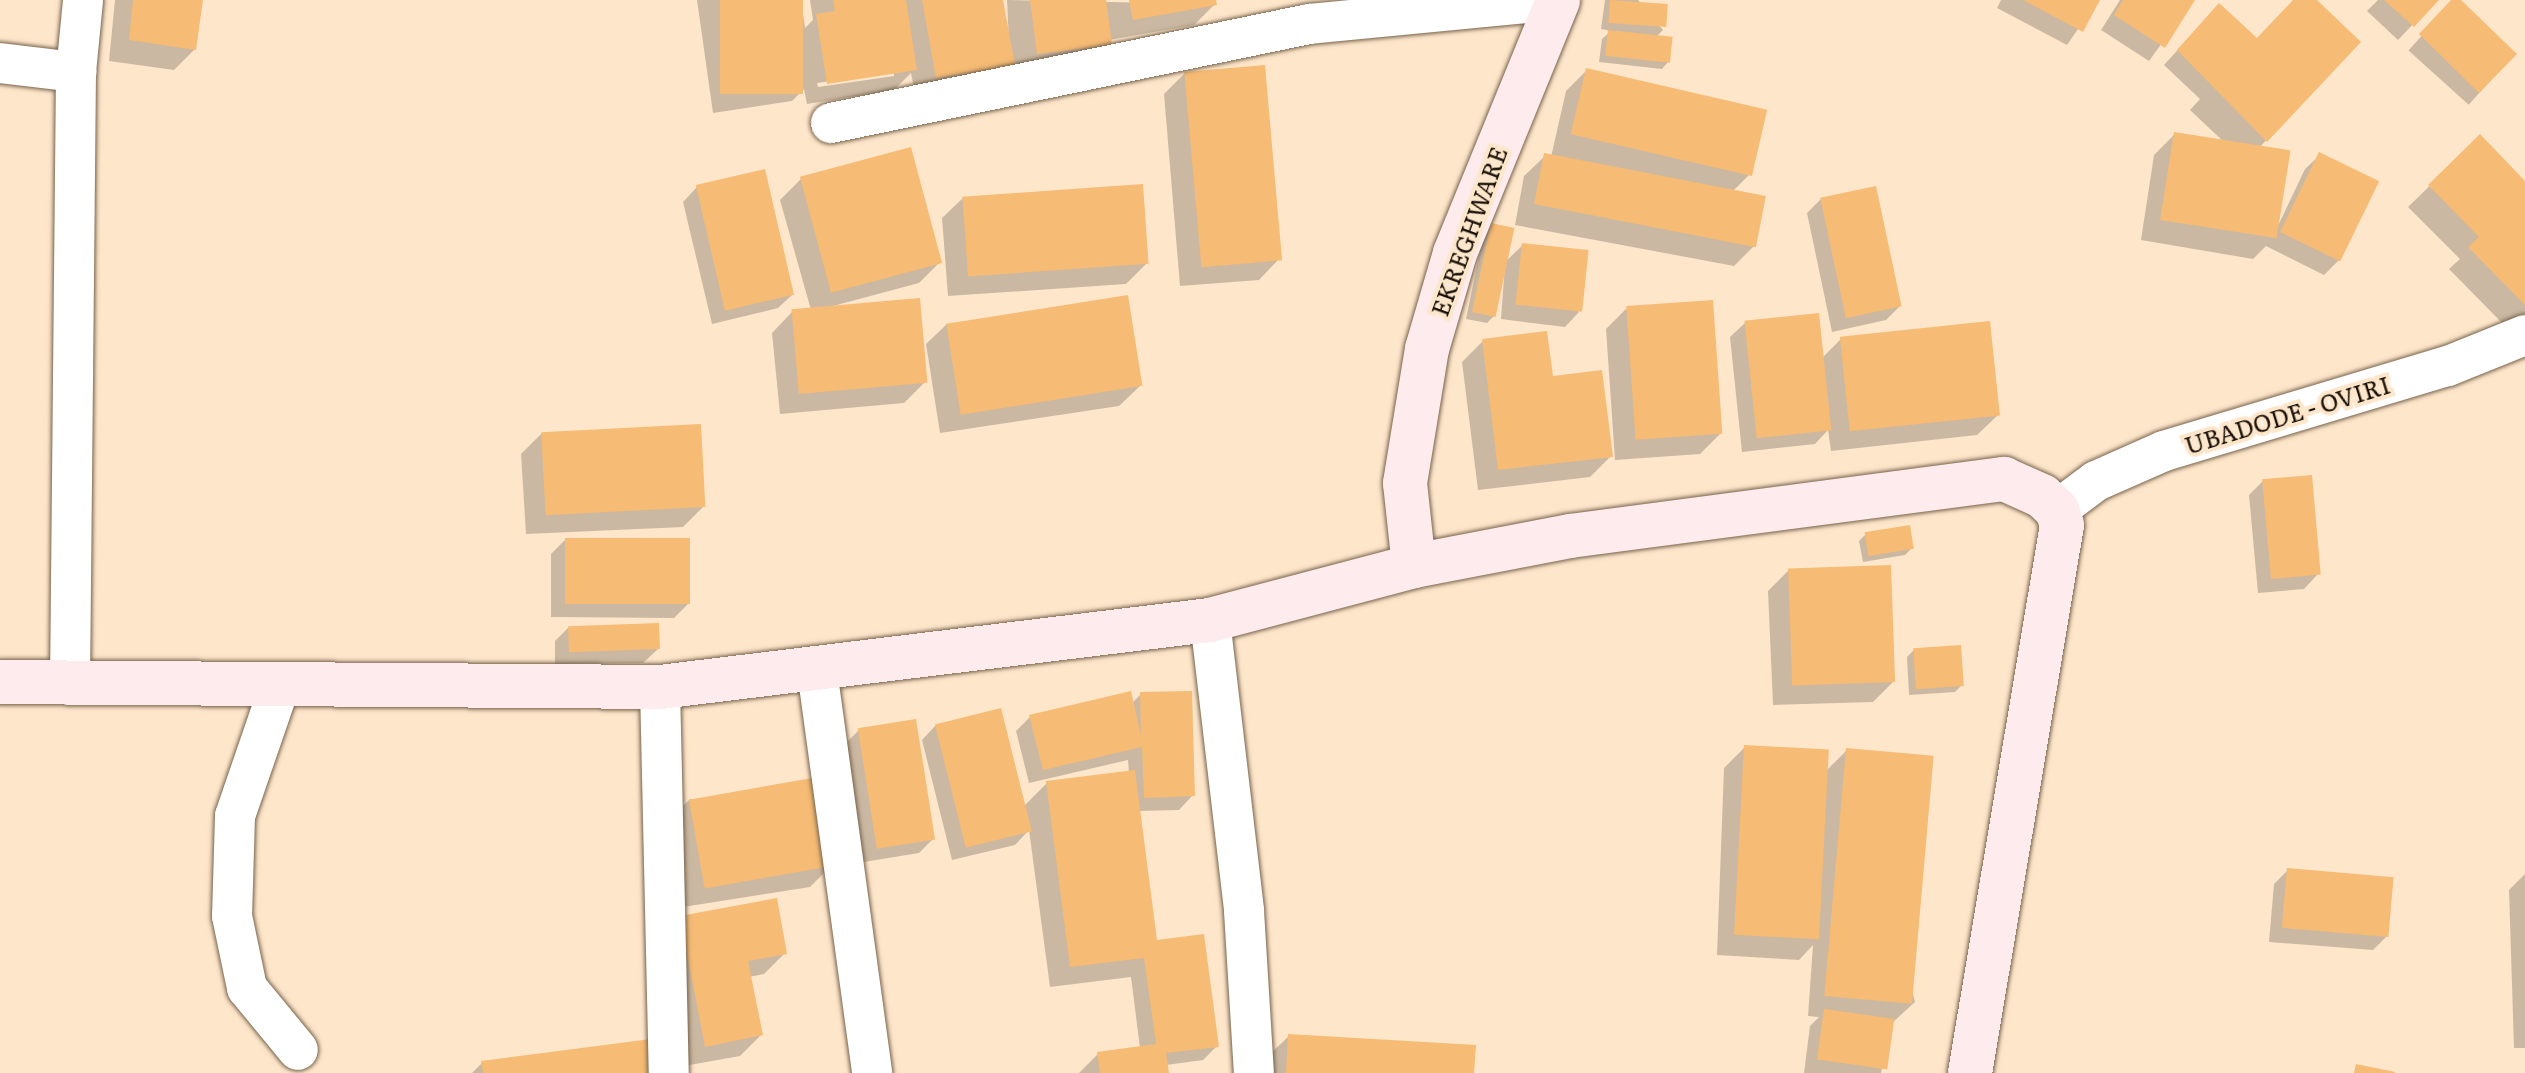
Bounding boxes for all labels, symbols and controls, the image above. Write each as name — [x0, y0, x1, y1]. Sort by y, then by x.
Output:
street label: EKREGHWARE — [1424, 142, 1512, 320]
street label: UBADODE - OVIRI — [2181, 369, 2393, 459]

